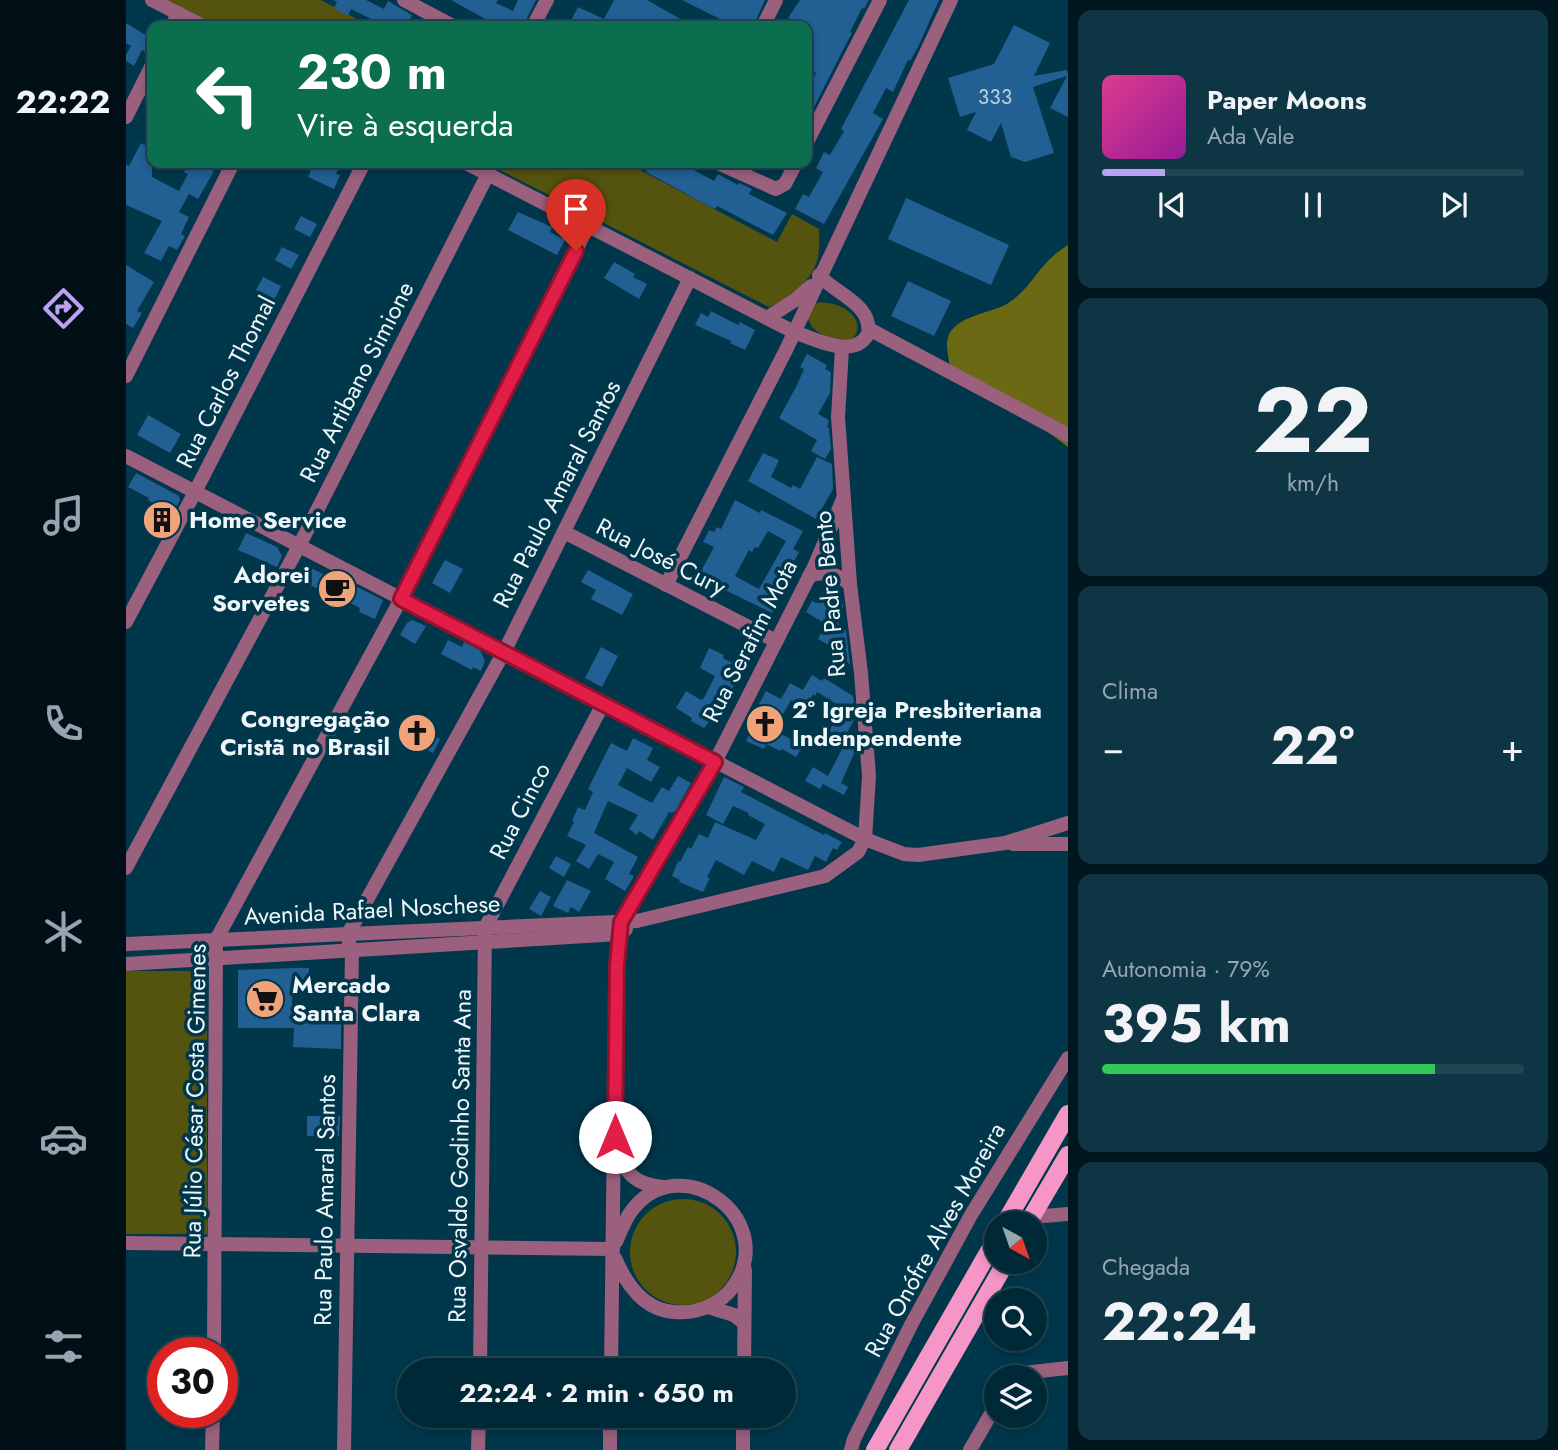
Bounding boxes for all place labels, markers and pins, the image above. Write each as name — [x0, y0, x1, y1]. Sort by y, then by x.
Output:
pin — [546, 179, 606, 251]
building icon: Home Service — [141, 499, 183, 541]
place label: Home Service — [189, 502, 347, 537]
place label: Adorei Sorvetes — [212, 557, 310, 620]
cafe icon: Adorei Sorvetes — [316, 568, 358, 610]
place label: 2° Igreja Presbiteriana Indenpendente — [792, 692, 1042, 755]
place label: Congregação Cristã no Brasil — [220, 701, 390, 764]
church icon: 2° Igreja Presbiteriana Indenpendente — [744, 703, 786, 745]
church icon: Congregação Cristã no Brasil — [396, 712, 438, 754]
place label: Mercado Santa Clara — [292, 967, 421, 1030]
supermarket icon: Mercado Santa Clara — [244, 978, 286, 1020]

